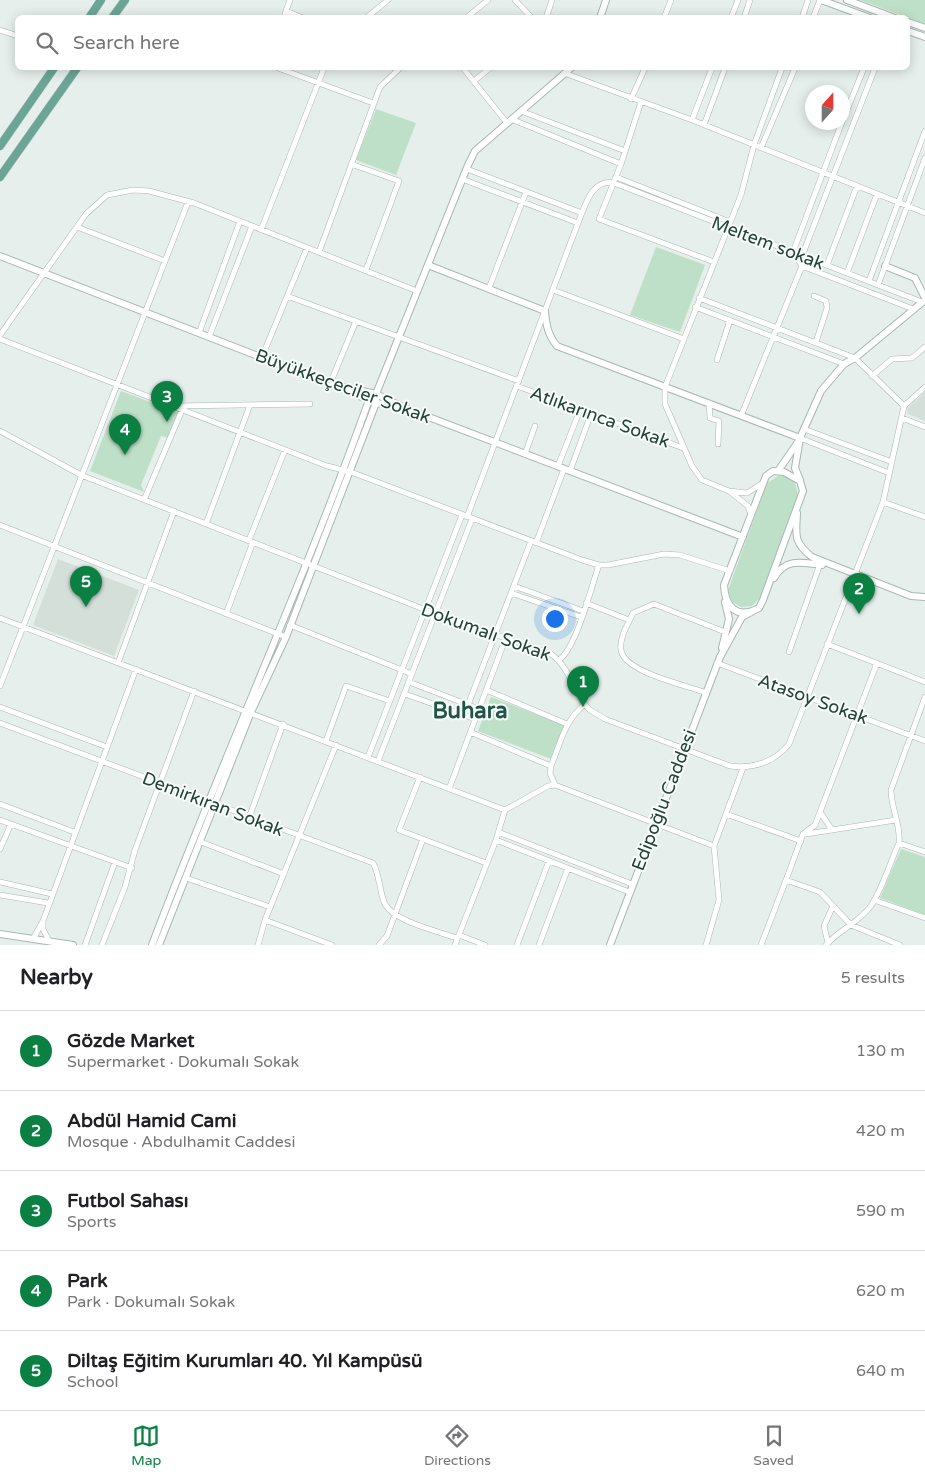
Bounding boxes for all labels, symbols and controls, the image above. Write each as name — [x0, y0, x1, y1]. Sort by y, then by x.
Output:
search box — [15, 15, 910, 70]
icon: search — [33, 29, 61, 57]
text: Search here — [73, 32, 180, 54]
north arrow — [805, 85, 850, 130]
street label: Meltem sokak — [708, 211, 828, 275]
street label: Büyükkeçeciler Sokak — [252, 344, 434, 428]
pin: 3 — [151, 381, 183, 422]
street label: Atlıkarınca Sokak — [527, 382, 673, 453]
pin: 4 — [109, 414, 141, 455]
pin: 5 — [70, 566, 102, 607]
pin: 2 — [843, 573, 875, 614]
street label: Dokumalı Sokak — [418, 598, 554, 666]
your location — [542, 606, 568, 632]
pin: 1 — [567, 666, 599, 707]
street label: Atasoy Sokak — [755, 669, 871, 729]
district label: Buhara — [432, 698, 508, 724]
street label: Edipoğlu Caddesi — [627, 726, 701, 874]
street label: Demirkıran Sokak — [139, 767, 287, 841]
text: Nearby — [20, 965, 93, 990]
text: 5 results — [841, 968, 905, 988]
text: Gözde Market — [67, 1030, 195, 1052]
text: 1 — [31, 1041, 41, 1061]
text: 130 m — [856, 1041, 905, 1061]
text: Supermarket · Dokumalı Sokak — [67, 1052, 299, 1072]
text: Abdül Hamid Cami — [67, 1110, 236, 1132]
text: 2 — [31, 1121, 41, 1141]
text: 420 m — [856, 1121, 905, 1141]
text: Mosque · Abdulhamit Caddesi — [67, 1132, 295, 1152]
text: Futbol Sahası — [67, 1190, 188, 1212]
text: 3 — [31, 1201, 41, 1221]
text: 590 m — [856, 1201, 905, 1221]
text: Sports — [67, 1212, 116, 1232]
text: Park — [67, 1270, 108, 1292]
text: 4 — [31, 1281, 41, 1301]
text: 620 m — [856, 1281, 905, 1301]
text: Park · Dokumalı Sokak — [67, 1292, 235, 1312]
text: Diltaş Eğitim Kurumları 40. Yıl Kampüsü — [67, 1350, 423, 1372]
text: 5 — [31, 1361, 41, 1381]
text: 640 m — [856, 1361, 905, 1381]
text: School — [67, 1372, 119, 1392]
tab: Map — [131, 1422, 161, 1469]
tab: Directions — [424, 1422, 491, 1469]
tab: Saved — [753, 1422, 794, 1469]

